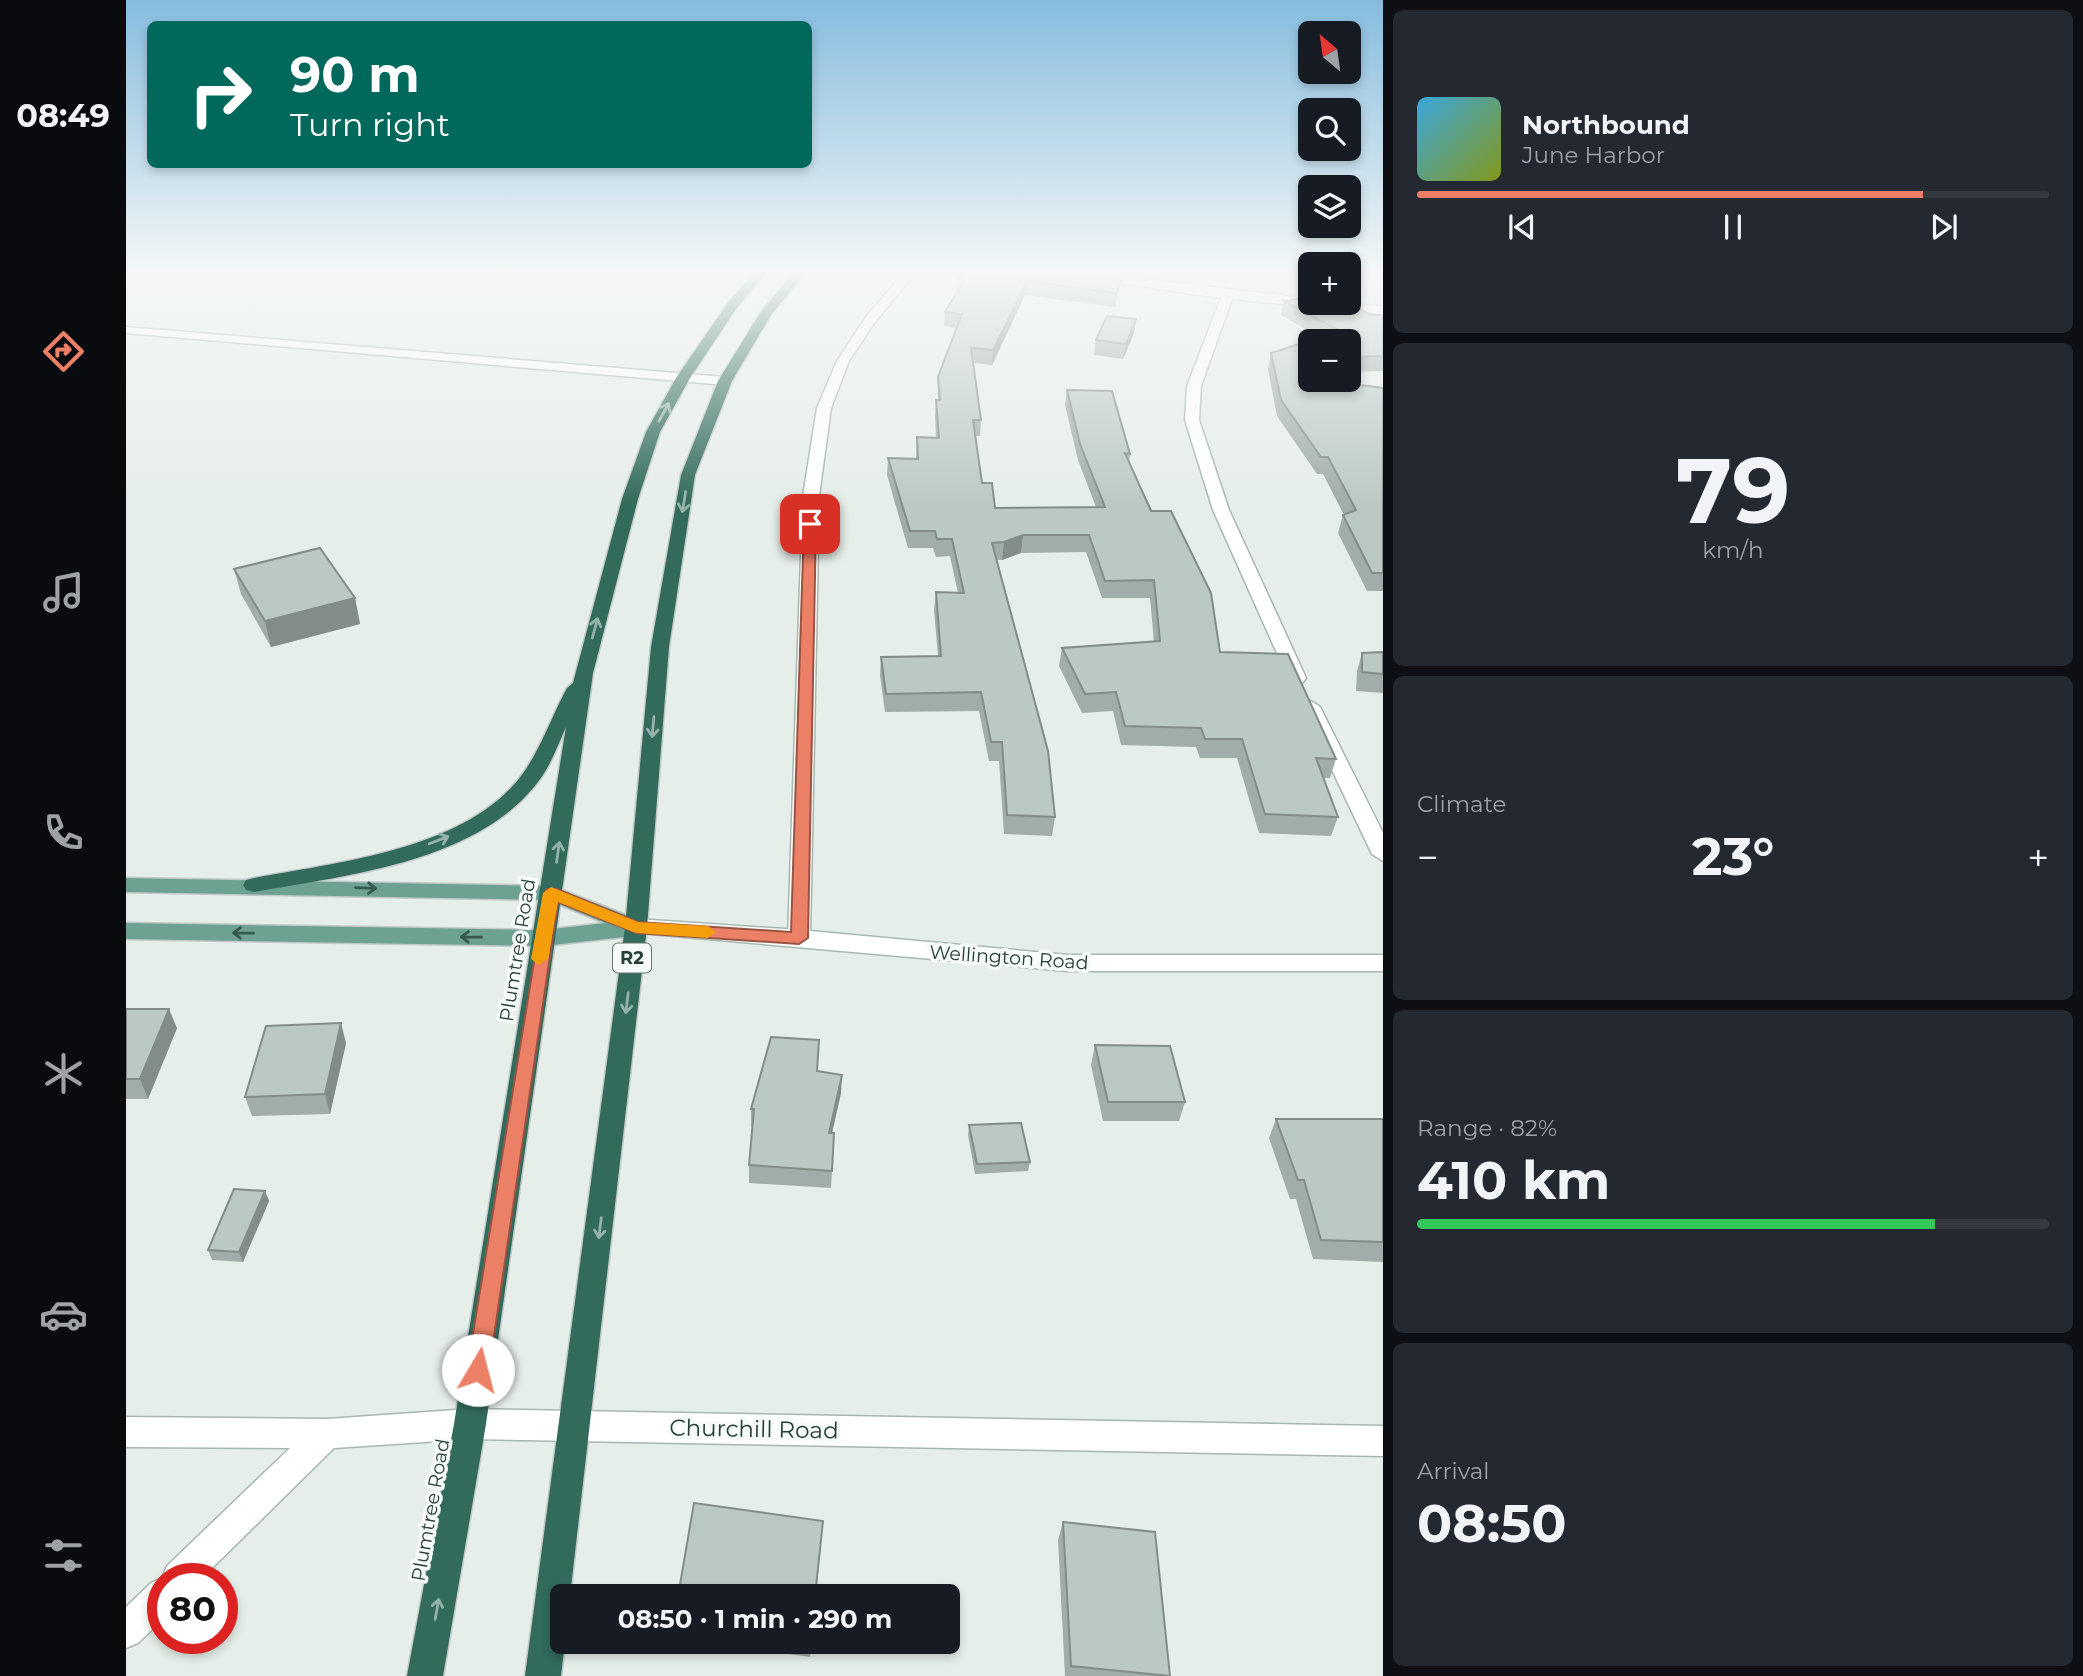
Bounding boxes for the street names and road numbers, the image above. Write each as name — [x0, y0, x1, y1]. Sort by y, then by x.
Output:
street label: Plumtree Road — [495, 877, 540, 1023]
street label: Wellington Road — [929, 940, 1089, 975]
road number: R2 — [613, 944, 651, 973]
street label: Churchill Road — [669, 1414, 839, 1444]
street label: Plumtree Road — [407, 1437, 454, 1583]

